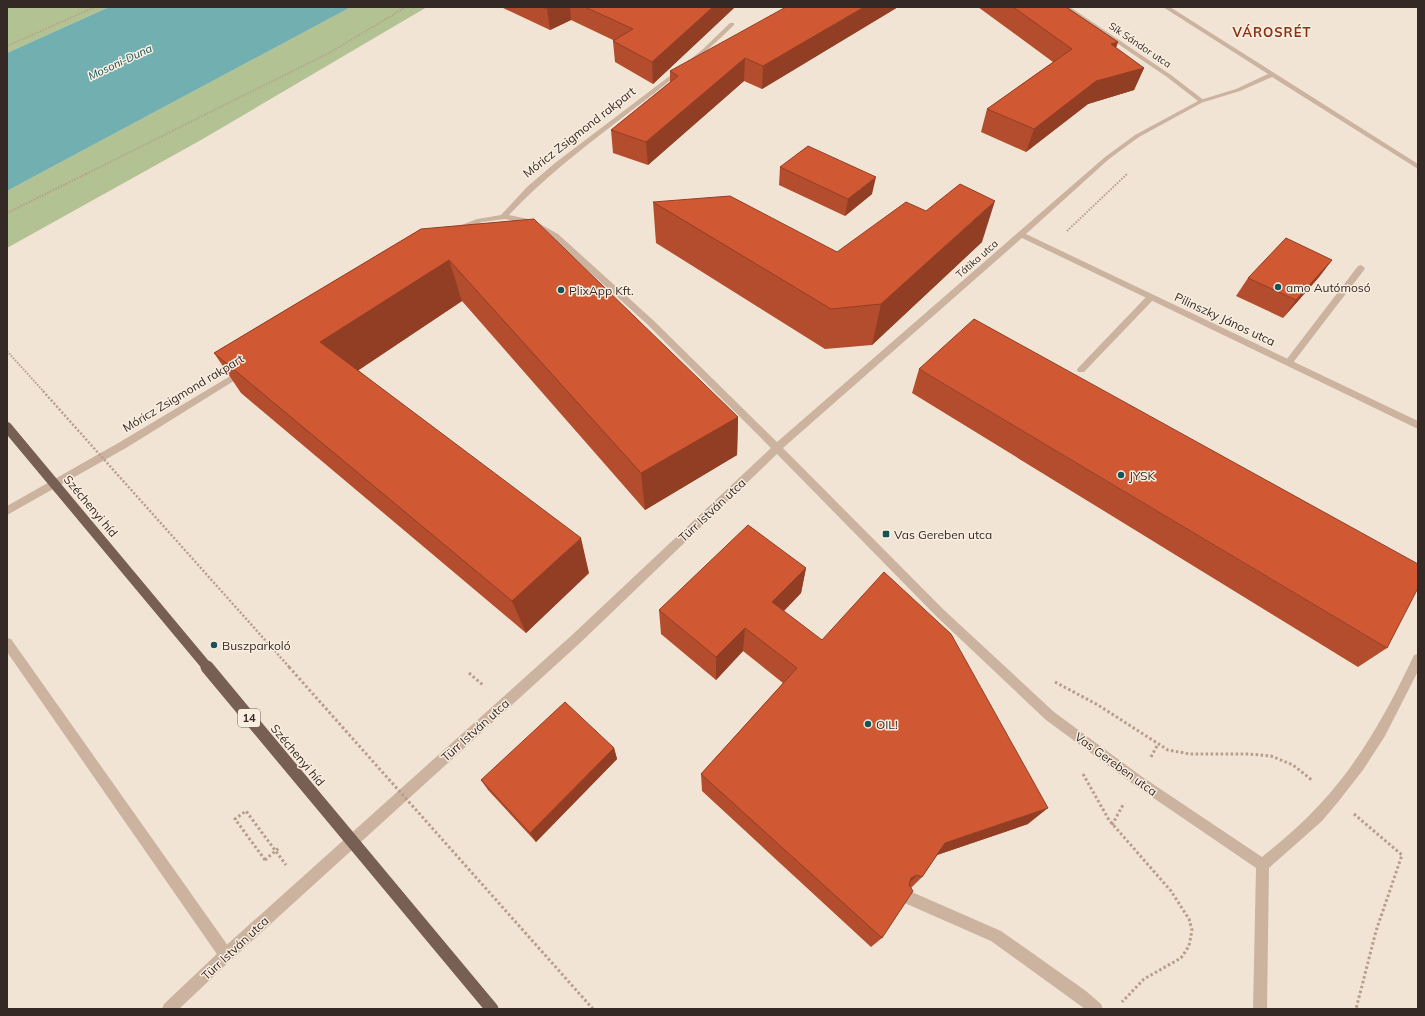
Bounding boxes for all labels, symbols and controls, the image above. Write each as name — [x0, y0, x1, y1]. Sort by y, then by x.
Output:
street label: Sík Sándor utca — [1106, 19, 1174, 71]
district label: VÁROSRÉT — [1232, 24, 1311, 40]
water label: Mosoni-Duna — [86, 41, 155, 83]
street label: Móricz Zsigmond rakpart — [520, 83, 638, 181]
street label: Tátika utca — [953, 237, 1001, 281]
place label: amo Autómosó — [1286, 280, 1371, 295]
marker: amo Autómosó — [1273, 282, 1283, 292]
place label: PlixApp Kft. — [569, 283, 634, 298]
marker: PlixApp Kft. — [556, 285, 566, 295]
street label: Pilinszky János utca — [1172, 289, 1278, 349]
street label: Móricz Zsigmond rakpart — [120, 351, 246, 435]
place label: JYSK — [1129, 468, 1155, 483]
marker: JYSK — [1116, 470, 1126, 480]
street label: Széchenyi híd — [61, 472, 121, 540]
street label: Türr István utca — [675, 475, 749, 545]
place label: Vas Gereben utca — [894, 527, 992, 542]
marker: Vas Gereben utca — [881, 529, 891, 539]
place label: Buszparkoló — [222, 638, 291, 653]
marker: Buszparkoló — [209, 640, 219, 650]
street label: Türr István utca — [438, 696, 512, 764]
road number: 14 — [238, 709, 260, 727]
place label: OIL! — [876, 717, 898, 732]
marker: OIL! — [863, 719, 873, 729]
street label: Széchenyi híd — [268, 721, 328, 789]
street label: Vas Gereben utca — [1072, 729, 1160, 799]
street label: Türr István utca — [198, 913, 272, 983]

